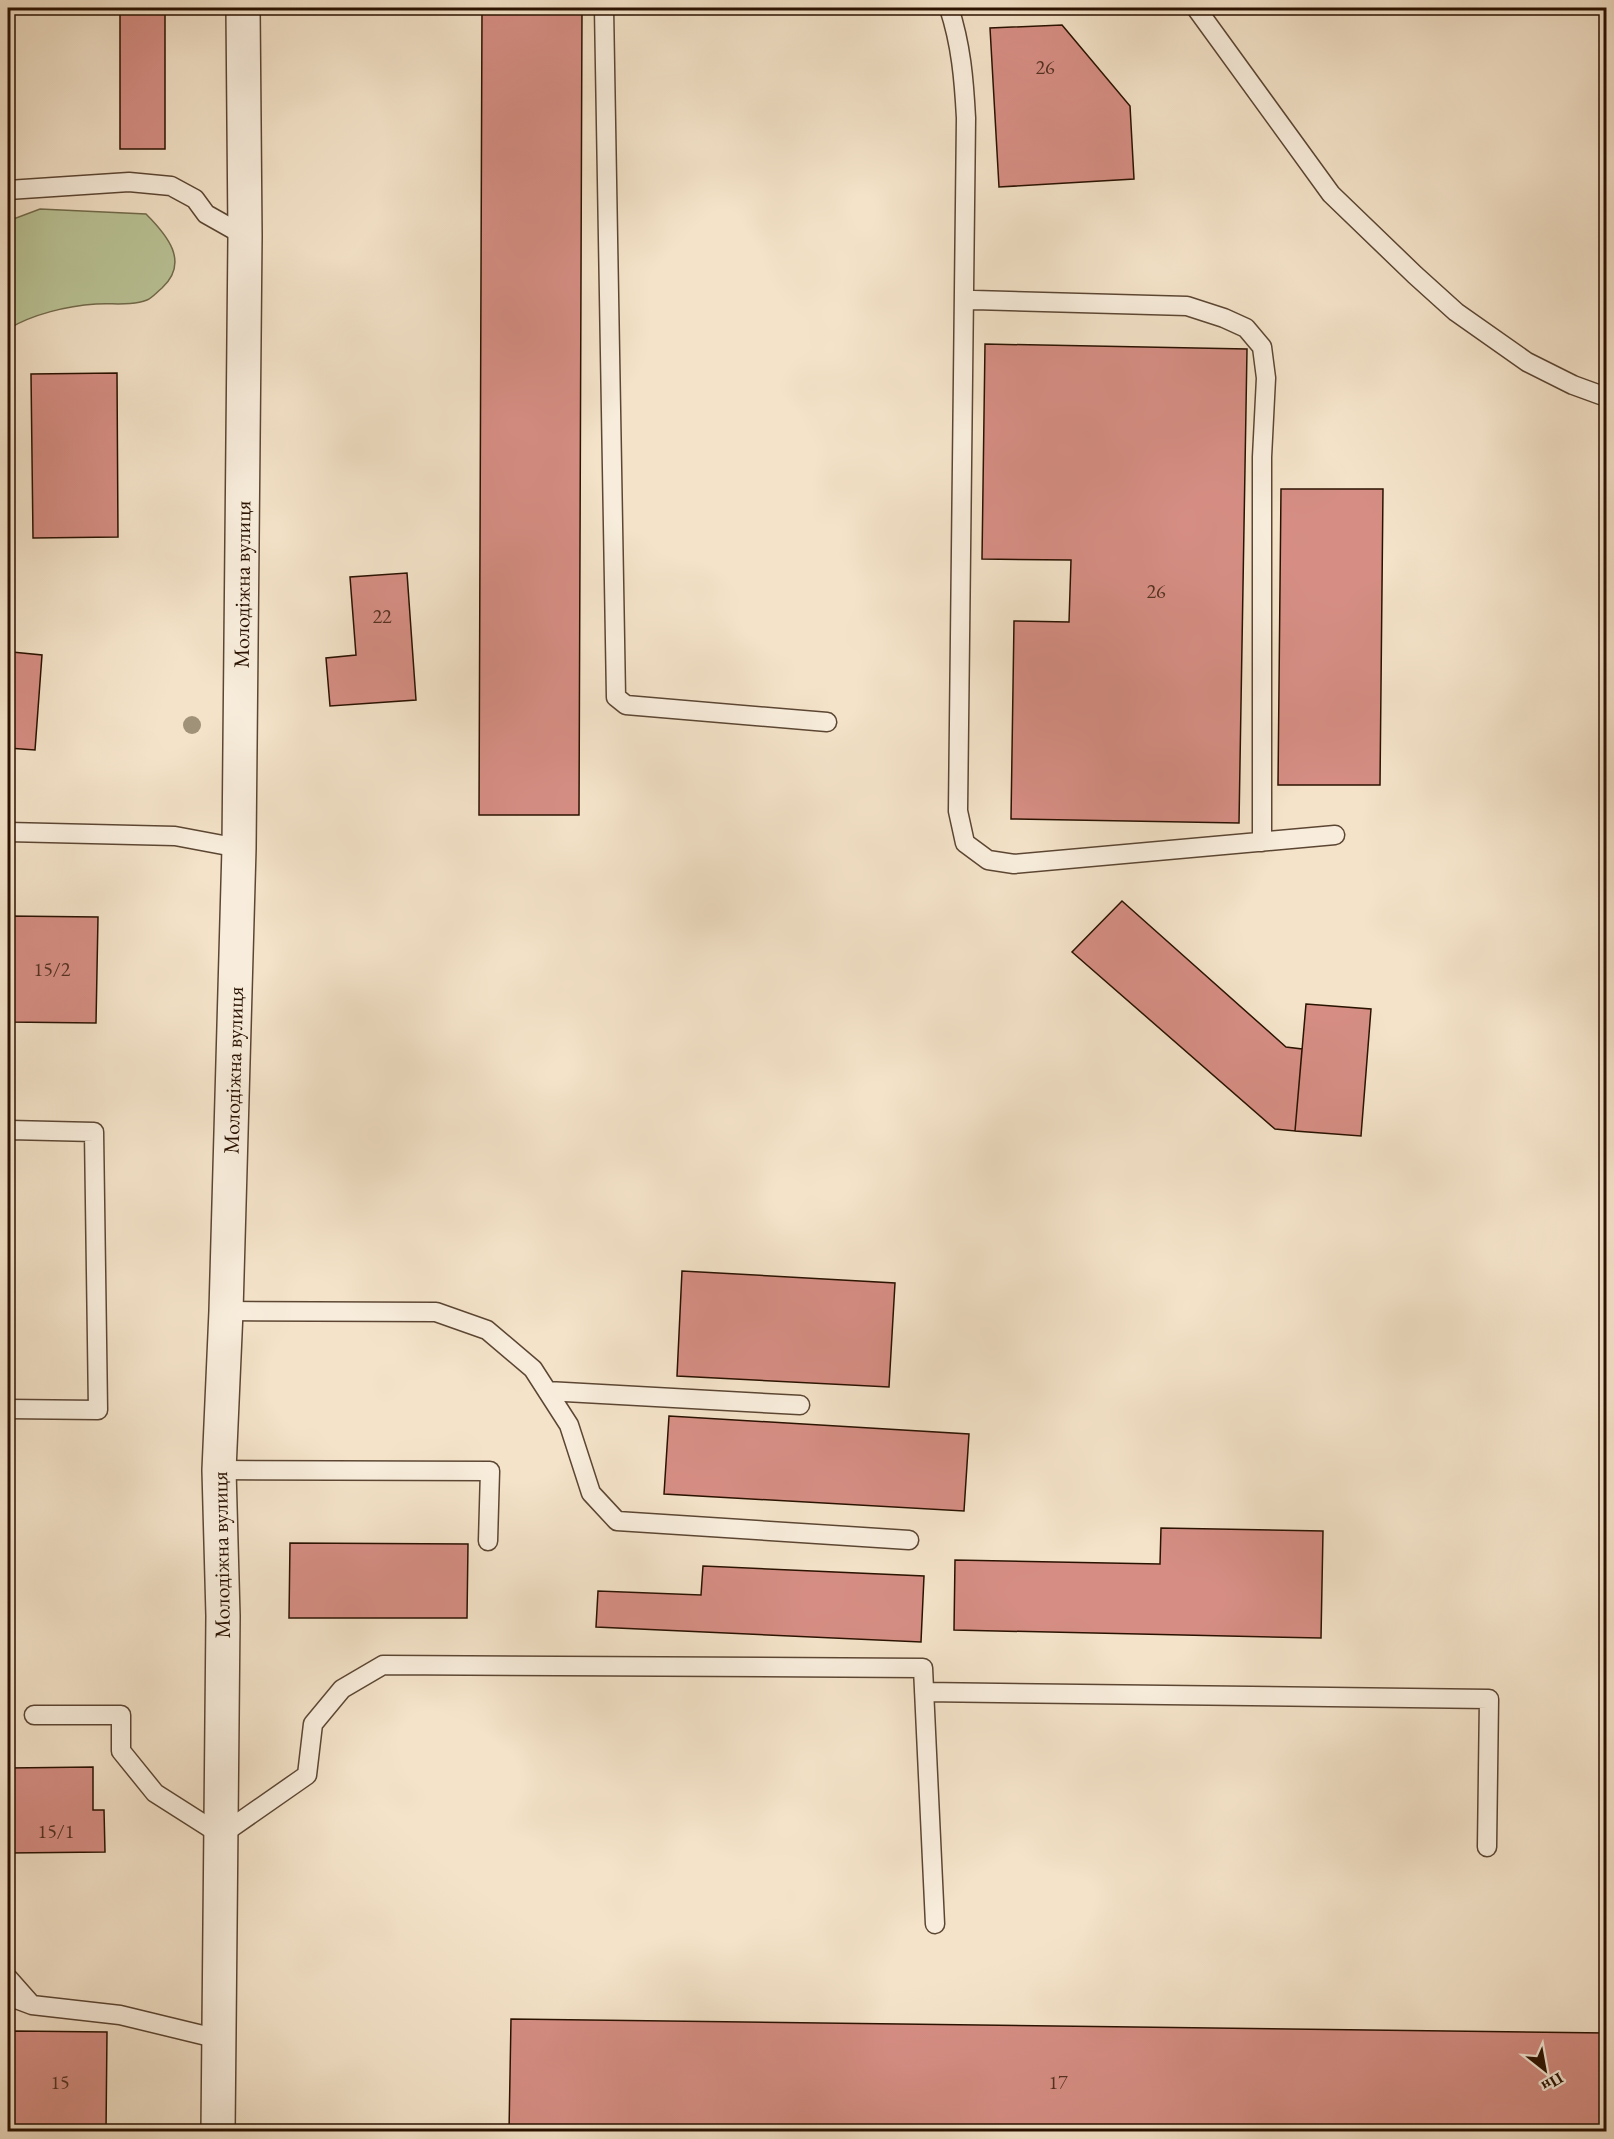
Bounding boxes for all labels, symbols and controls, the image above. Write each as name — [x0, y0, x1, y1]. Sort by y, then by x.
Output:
house number: 26 — [1035, 54, 1055, 80]
street label: Молодіжна вулиця — [226, 500, 257, 668]
house number: 26 — [1146, 578, 1166, 604]
house number: 22 — [372, 603, 392, 629]
house number: 15/2 — [34, 956, 71, 982]
street label: Молодіжна вулиця — [216, 986, 250, 1155]
street label: Молодіжна вулиця — [205, 1471, 237, 1639]
house number: 15/1 — [38, 1818, 74, 1844]
north arrow — [1515, 2040, 1575, 2100]
text: Пн — [1538, 2068, 1567, 2097]
house number: 15 — [50, 2069, 70, 2095]
house number: 17 — [1048, 2069, 1068, 2095]

